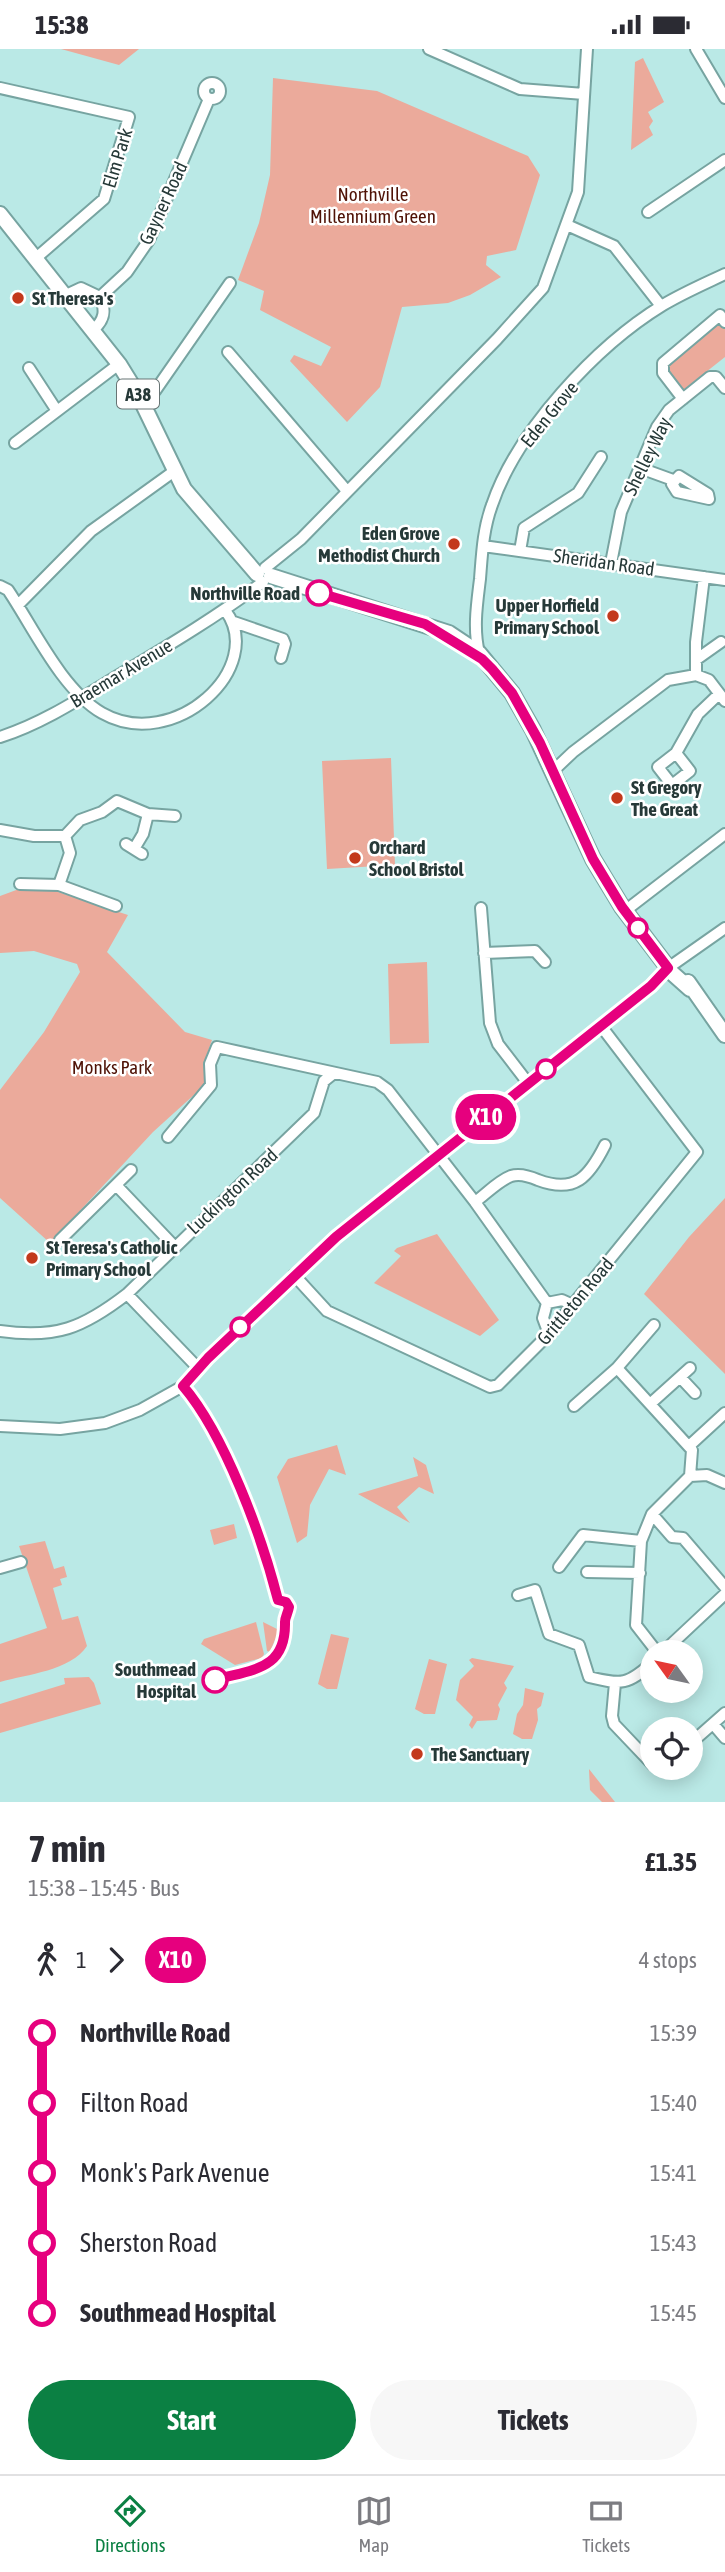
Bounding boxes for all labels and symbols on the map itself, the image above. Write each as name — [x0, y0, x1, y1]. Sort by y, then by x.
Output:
street label: Elm Park — [98, 125, 137, 190]
street label: Gayner Road — [134, 158, 192, 248]
park label: Northville Millennium Green — [310, 183, 436, 227]
place label: St Theresa's — [32, 287, 114, 309]
marker: St Theresa's — [10, 290, 26, 306]
street label: Eden Grove — [516, 377, 582, 451]
road number: A38 — [117, 379, 159, 409]
street label: Shelley Way — [619, 413, 675, 499]
place label: Eden Grove Methodist Church — [318, 522, 440, 566]
marker: Eden Grove Methodist Church — [446, 536, 462, 552]
street label: Sheridan Road — [552, 544, 656, 580]
marker: Northville Road — [306, 580, 332, 606]
place label: Northville Road — [190, 582, 300, 604]
place label: Upper Horfield Primary School — [494, 594, 600, 638]
marker: Upper Horfield Primary School — [605, 608, 621, 624]
street label: Braemar Avenue — [66, 634, 176, 712]
place label: St Gregory The Great — [631, 776, 702, 820]
marker: St Gregory The Great — [609, 790, 625, 806]
place label: Orchard School Bristol — [369, 836, 465, 880]
marker: Orchard School Bristol — [347, 850, 363, 866]
unlabelled marker — [628, 918, 648, 938]
park label: Monks Park — [72, 1056, 153, 1078]
unlabelled marker — [536, 1059, 556, 1079]
line badge: X10 — [446, 1094, 526, 1140]
street label: Luckington Road — [182, 1144, 282, 1238]
place label: St Teresa's Catholic Primary School — [46, 1236, 178, 1280]
marker: St Teresa's Catholic Primary School — [24, 1250, 40, 1266]
street label: Grittleton Road — [532, 1253, 618, 1349]
unlabelled marker — [230, 1317, 250, 1337]
north arrow — [640, 1640, 704, 1703]
place label: Southmead Hospital — [115, 1658, 197, 1702]
marker: Southmead Hospital — [202, 1667, 228, 1693]
place label: The Sanctuary — [431, 1743, 530, 1765]
marker: The Sanctuary — [409, 1746, 425, 1762]

